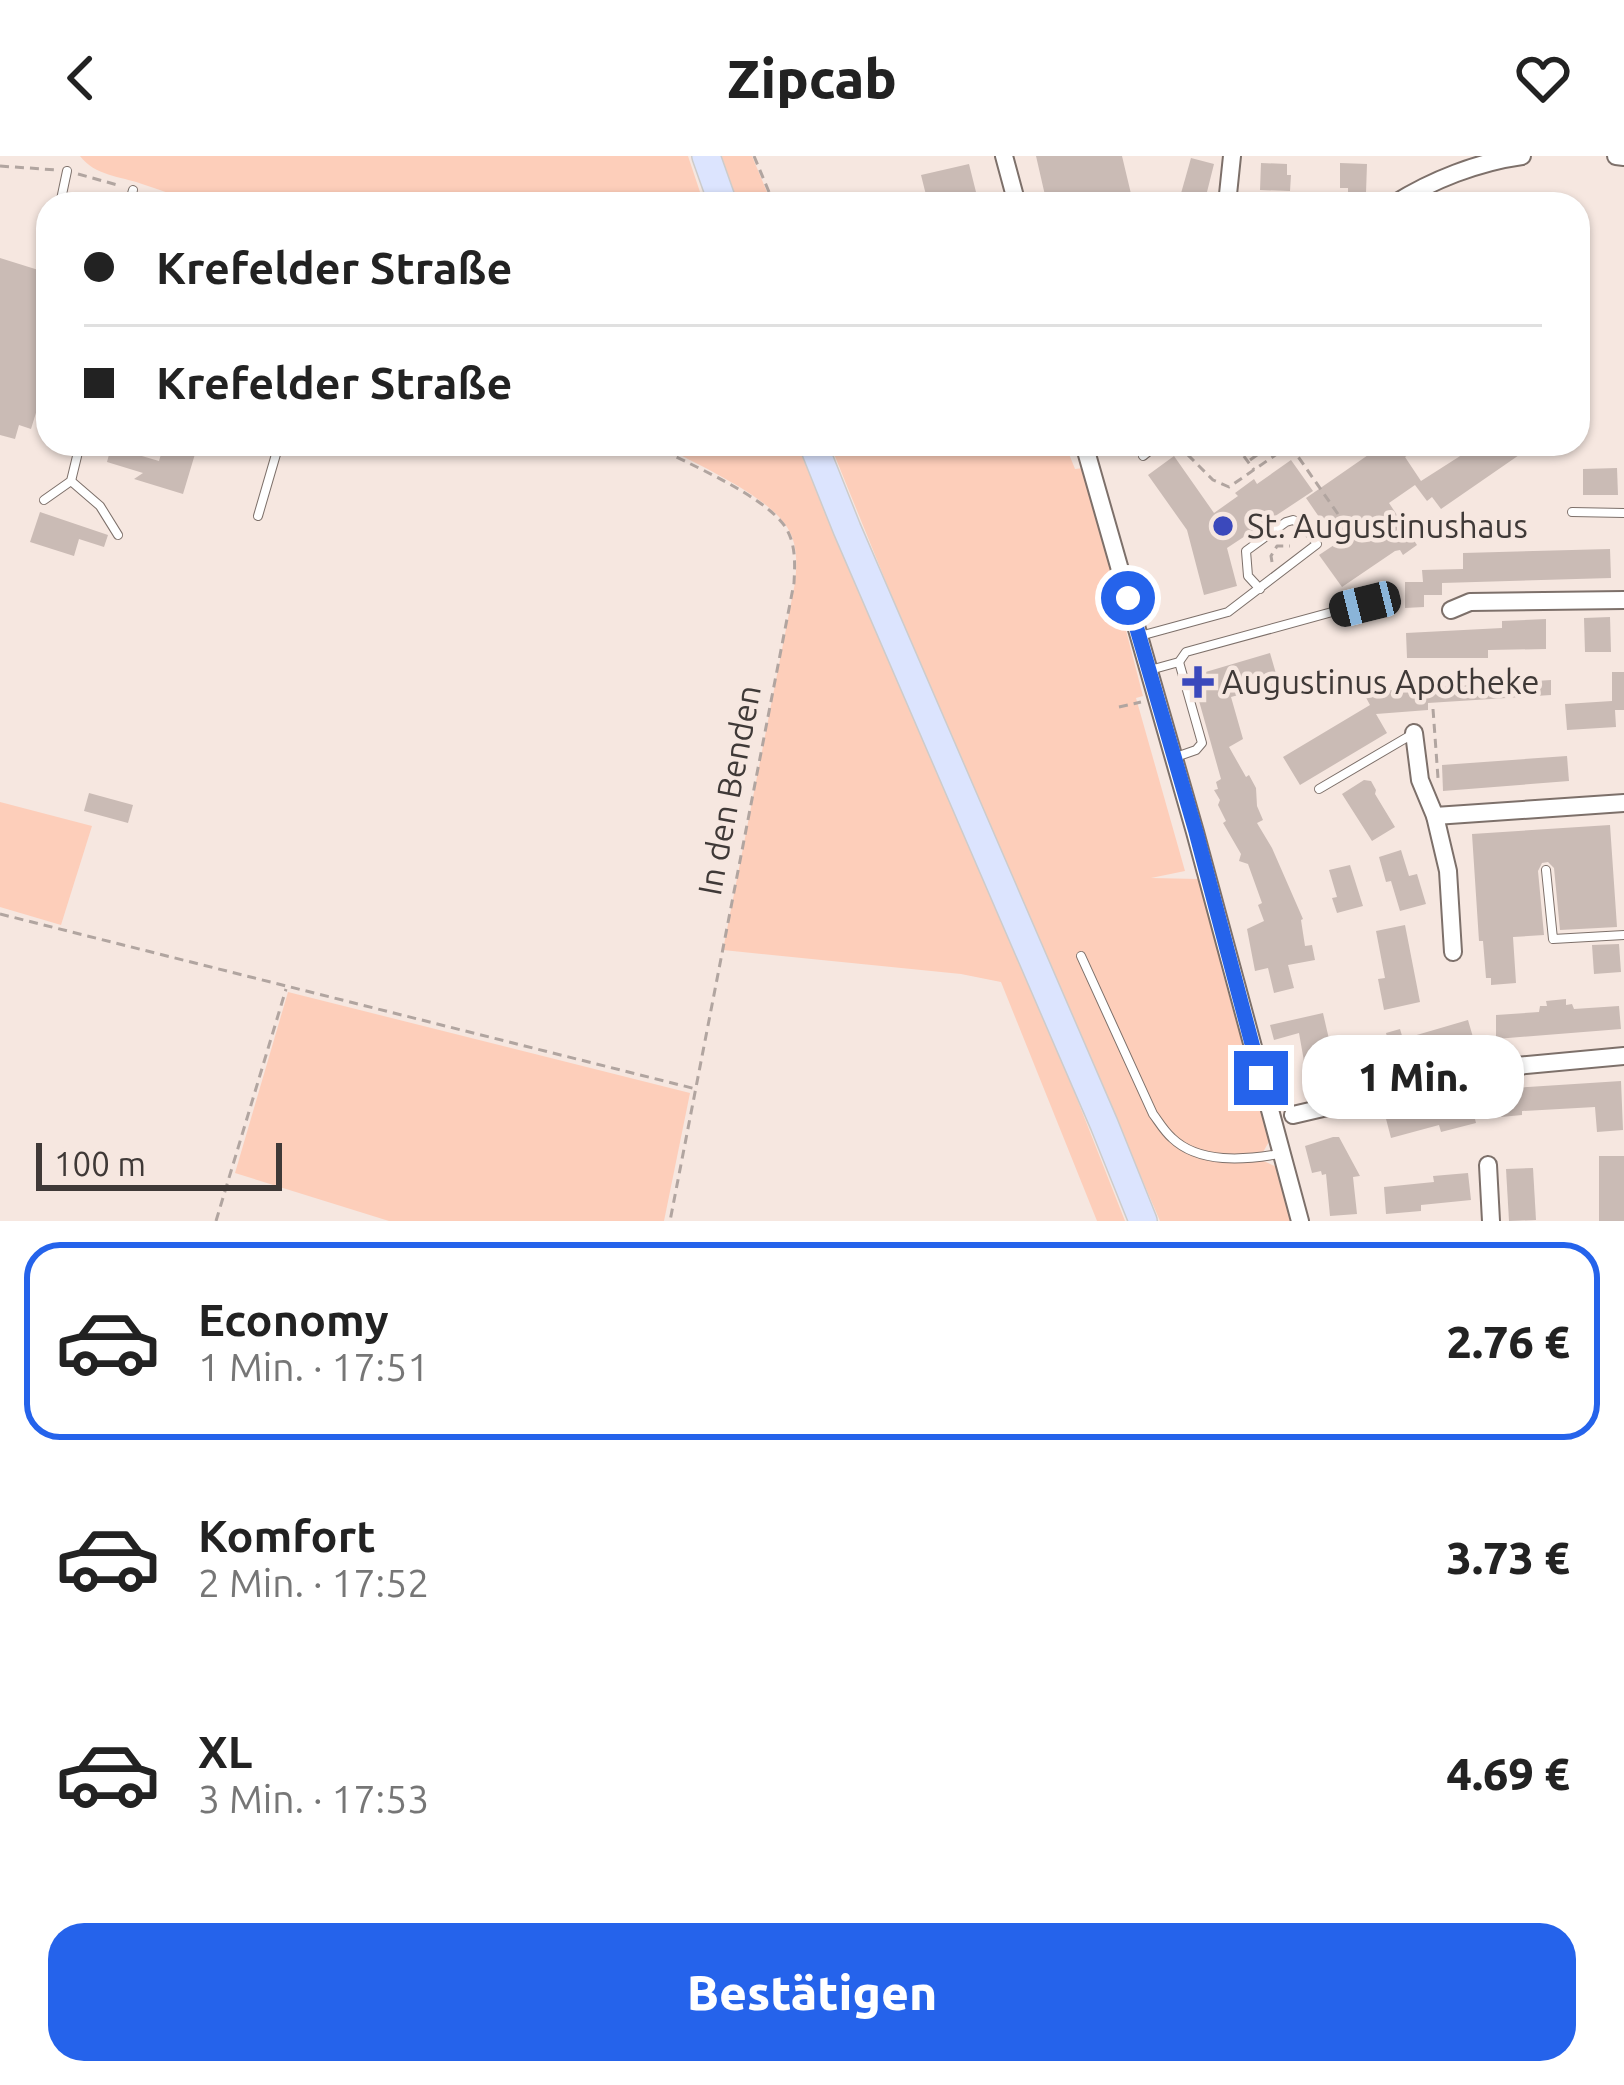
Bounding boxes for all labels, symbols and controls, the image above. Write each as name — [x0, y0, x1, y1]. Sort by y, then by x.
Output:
icon: back — [48, 45, 114, 111]
icon: heart — [1510, 45, 1576, 111]
text: Zipcab — [727, 48, 897, 108]
text: Krefelder Straße — [156, 242, 512, 293]
text: Krefelder Straße — [156, 357, 512, 408]
place label: St. Augustinushaus — [1247, 507, 1528, 544]
marker: St. Augustinushaus — [1210, 513, 1236, 539]
route start — [1101, 571, 1155, 625]
car — [1326, 578, 1404, 630]
place label: Augustinus Apotheke — [1222, 663, 1539, 700]
marker: Augustinus Apotheke — [1185, 669, 1211, 695]
street label: In den Benden — [690, 682, 767, 898]
callout: 1 Min. — [1303, 1036, 1525, 1120]
route end — [1234, 1051, 1288, 1105]
text: 1 Min. — [1358, 1055, 1468, 1098]
scale bar — [36, 1137, 282, 1190]
text: 100 m — [54, 1145, 146, 1182]
icon: car — [54, 1287, 162, 1395]
text: Economy — [198, 1294, 389, 1345]
text: 2.76 € — [1447, 1316, 1570, 1367]
text: 1 Min. · 17:51 — [198, 1345, 429, 1388]
icon: car — [54, 1503, 162, 1611]
text: Komfort — [198, 1510, 376, 1561]
text: 3.73 € — [1447, 1532, 1570, 1583]
text: 2 Min. · 17:52 — [198, 1561, 429, 1604]
icon: car — [54, 1719, 162, 1827]
text: XL — [198, 1726, 252, 1777]
text: 4.69 € — [1447, 1748, 1570, 1799]
text: 3 Min. · 17:53 — [198, 1777, 429, 1820]
button: Bestätigen — [48, 1923, 1576, 2061]

